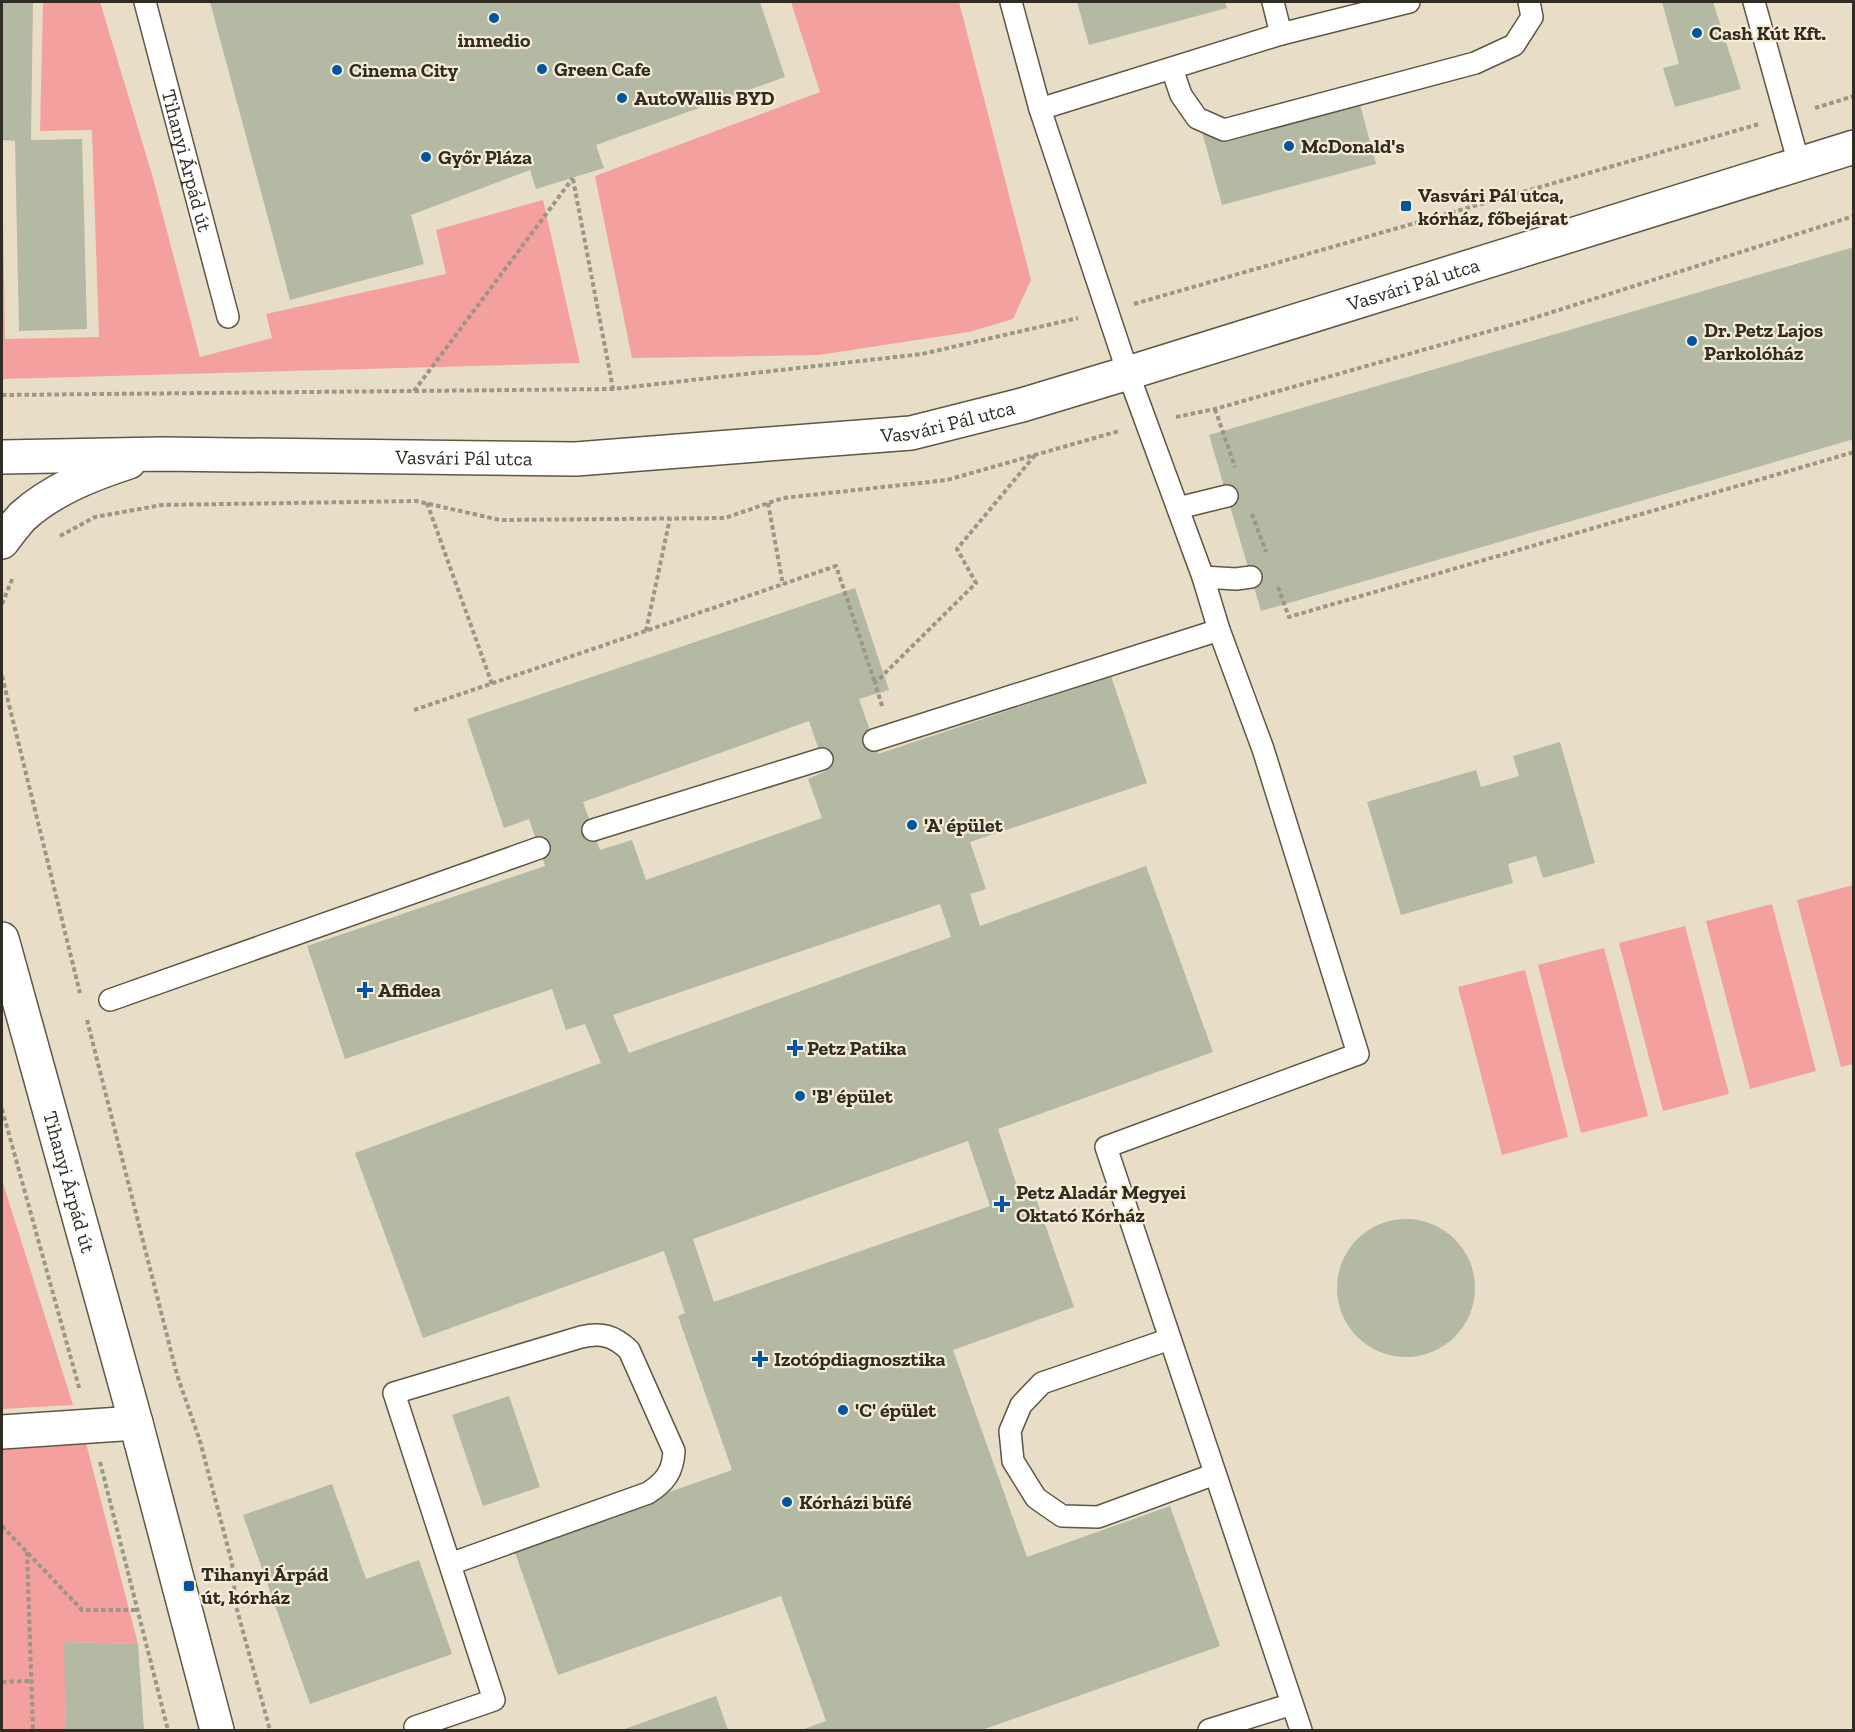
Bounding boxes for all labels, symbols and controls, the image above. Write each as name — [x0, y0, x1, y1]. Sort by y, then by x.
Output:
marker: inmedio — [487, 11, 501, 25]
place label: Cash Kút Kft. — [1709, 21, 1826, 45]
marker: Cash Kút Kft. — [1690, 26, 1704, 40]
place label: inmedio — [458, 28, 531, 52]
place label: Green Cafe — [554, 57, 651, 81]
place label: Cinema City — [349, 58, 458, 82]
marker: Green Cafe — [535, 62, 549, 76]
marker: Cinema City — [330, 63, 344, 77]
place label: AutoWallis BYD — [634, 86, 775, 110]
street label: Tihanyi Árpád út — [157, 87, 217, 235]
marker: AutoWallis BYD — [615, 91, 629, 105]
place label: McDonald's — [1301, 134, 1405, 158]
marker: McDonald's — [1282, 139, 1296, 153]
place label: Győr Pláza — [438, 145, 532, 169]
marker: Győr Pláza — [419, 150, 433, 164]
place label: Vasvári Pál utca, kórház, főbejárat — [1418, 183, 1569, 230]
marker: Vasvári Pál utca, kórház, főbejárat — [1399, 199, 1413, 213]
street label: Vasvári Pál utca — [1343, 252, 1483, 316]
place label: Dr. Petz Lajos Parkolóház — [1704, 318, 1823, 365]
marker: Dr. Petz Lajos Parkolóház — [1685, 334, 1699, 348]
street label: Vasvári Pál utca — [879, 395, 1017, 447]
street label: Vasvári Pál utca — [394, 445, 533, 470]
place label: 'A' épület — [924, 813, 1004, 837]
marker: 'A' épület — [905, 818, 919, 832]
place label: Affidea — [378, 978, 441, 1002]
marker: Affidea — [356, 981, 374, 999]
place label: Petz Patika — [807, 1036, 907, 1060]
marker: Petz Patika — [788, 1041, 802, 1055]
place label: 'B' épület — [812, 1084, 894, 1108]
marker: 'B' épület — [793, 1089, 807, 1103]
street label: Tihanyi Árpád út — [38, 1108, 100, 1256]
place label: Petz Aladár Megyei Oktató Kórház — [1016, 1180, 1186, 1227]
marker: Petz Aladár Megyei Oktató Kórház — [993, 1195, 1011, 1213]
place label: Izotópdiagnosztika — [774, 1347, 946, 1371]
marker: Izotópdiagnosztika — [751, 1350, 769, 1368]
place label: 'C' épület — [855, 1398, 937, 1422]
marker: 'C' épület — [836, 1403, 850, 1417]
place label: Kórházi büfé — [799, 1490, 912, 1514]
marker: Kórházi büfé — [780, 1495, 794, 1509]
place label: Tihanyi Árpád út, kórház — [201, 1562, 329, 1609]
marker: Tihanyi Árpád út, kórház — [182, 1579, 196, 1593]

